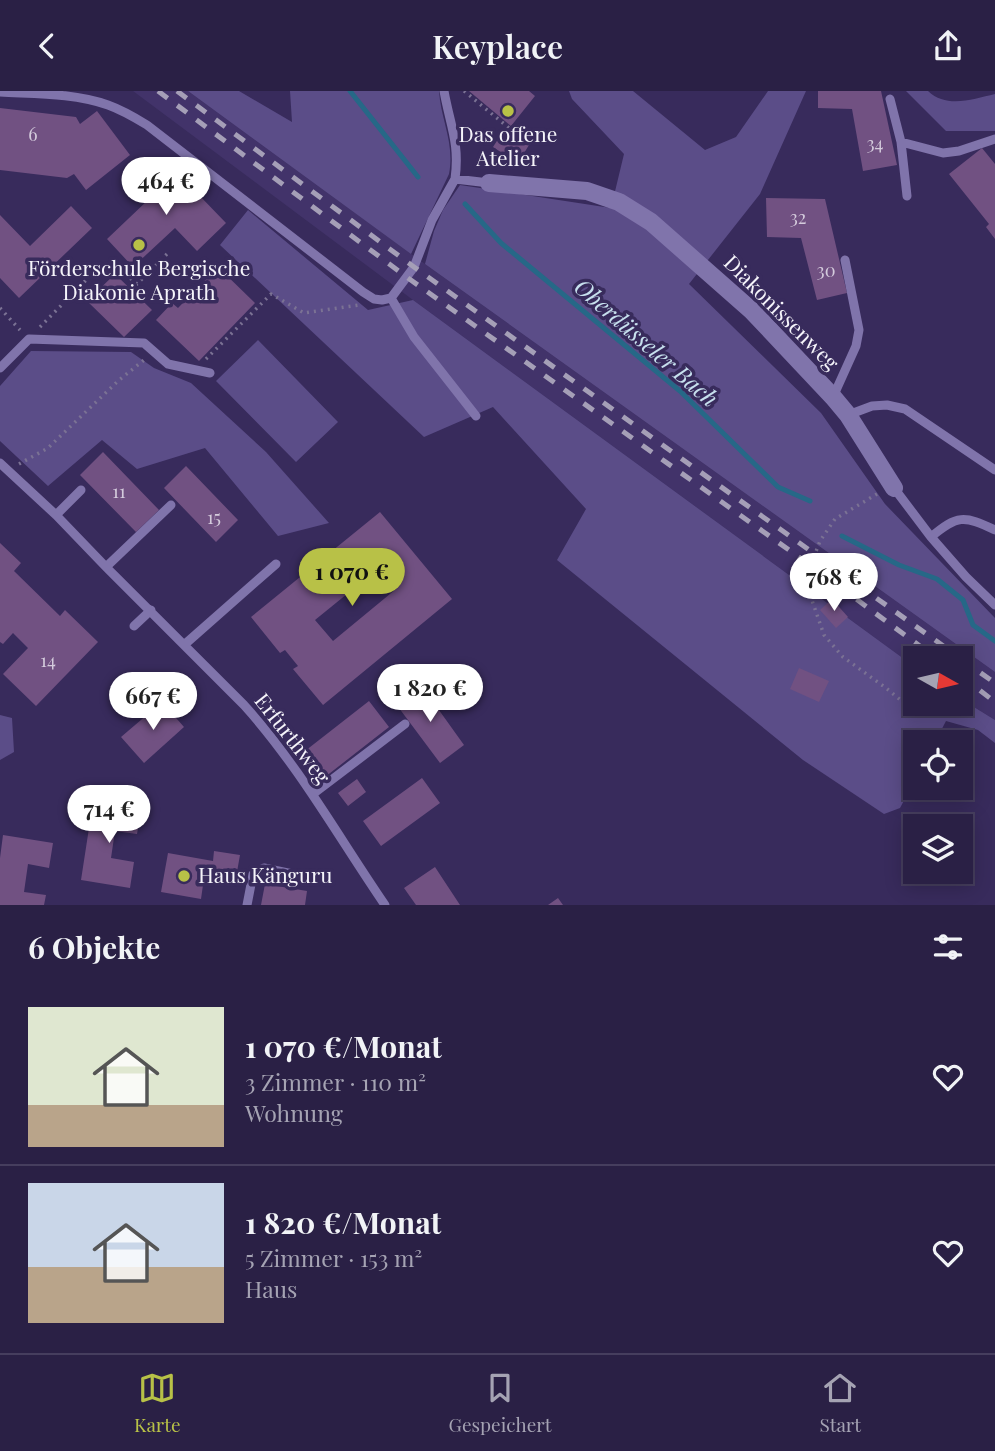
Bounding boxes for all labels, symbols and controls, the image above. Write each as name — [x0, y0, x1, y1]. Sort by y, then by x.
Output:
text: Keyplace — [432, 24, 563, 67]
icon: back — [28, 27, 66, 65]
icon: share — [929, 27, 967, 65]
marker: Das offene Atelier — [500, 103, 516, 119]
place label: Das offene Atelier — [459, 119, 557, 171]
house number: 6 — [28, 122, 38, 146]
house number: 34 — [866, 131, 884, 155]
pin: 464 € — [117, 157, 215, 217]
text: 464 € — [138, 164, 195, 195]
house number: 32 — [790, 205, 806, 229]
marker: Förderschule Bergische Diakonie Aprath — [131, 237, 147, 253]
street label: Diakonissenweg — [719, 248, 846, 375]
place label: Förderschule Bergische Diakonie Aprath — [28, 253, 250, 305]
house number: 30 — [817, 258, 835, 282]
water label: Oberdüsseler Bach — [568, 271, 726, 413]
house number: 11 — [112, 479, 126, 503]
house number: 15 — [207, 505, 221, 529]
pin: 1 070 € — [287, 549, 417, 608]
pin: 768 € — [785, 553, 883, 613]
text: 1 070 € — [315, 555, 389, 586]
text: 768 € — [806, 560, 862, 591]
north arrow — [903, 646, 973, 716]
map controls — [903, 646, 973, 884]
house number: 14 — [40, 648, 56, 672]
pin: 1 820 € — [365, 665, 495, 724]
text: 1 820 € — [393, 671, 467, 702]
pin: 667 € — [104, 673, 202, 732]
text: 667 € — [125, 679, 181, 710]
street label: Erfurthweg — [249, 687, 338, 789]
button: locate — [903, 730, 973, 800]
pin: 714 € — [60, 785, 158, 845]
text: 714 € — [83, 792, 135, 823]
button: layers — [903, 814, 973, 884]
place label: Haus Känguru — [198, 860, 332, 888]
marker: Haus Känguru — [176, 868, 192, 884]
text: 6 Objekte — [28, 927, 160, 967]
icon: filters — [929, 928, 967, 966]
text: 1 070 €/Monat — [245, 1026, 442, 1066]
icon: home — [84, 1035, 168, 1119]
icon: heart — [929, 1058, 967, 1096]
text: 3 Zimmer · 110 m² — [245, 1066, 426, 1097]
text: Wohnung — [245, 1097, 343, 1128]
text: 1 820 €/Monat — [245, 1202, 441, 1242]
icon: home — [84, 1211, 168, 1295]
icon: heart — [929, 1234, 967, 1272]
text: 5 Zimmer · 153 m² — [245, 1242, 422, 1273]
text: Haus — [245, 1273, 297, 1304]
tab: Karte — [134, 1369, 181, 1437]
tab: Gespeichert — [449, 1369, 551, 1437]
tab: Start — [819, 1369, 861, 1437]

